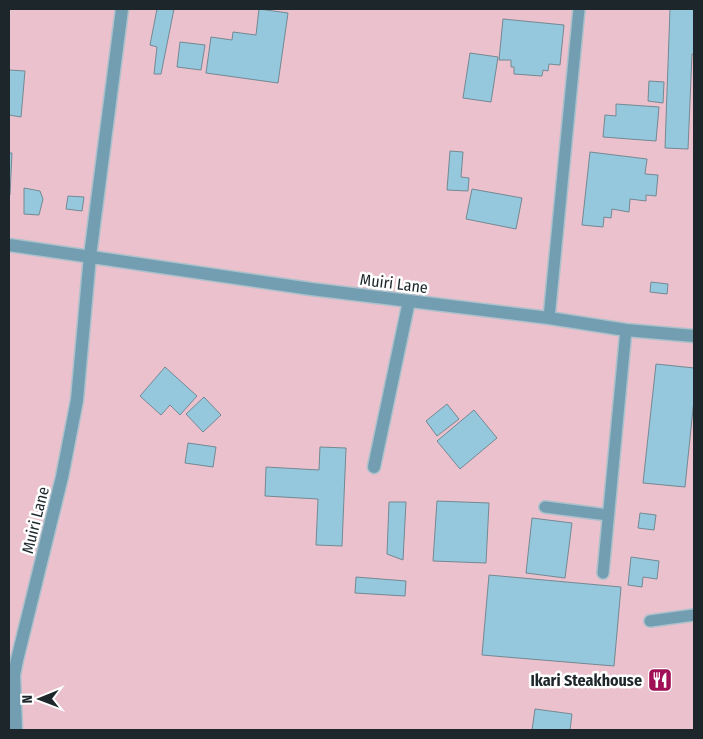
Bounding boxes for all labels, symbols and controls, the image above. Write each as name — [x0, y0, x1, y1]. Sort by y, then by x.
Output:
street label: Muiri Lane — [359, 270, 429, 297]
street label: Muiri Lane — [18, 485, 53, 556]
restaurant icon: Ikari Steakhouse — [647, 667, 673, 693]
place label: Ikari Steakhouse — [530, 671, 642, 690]
north arrow — [15, 674, 65, 724]
text: N — [19, 695, 36, 704]

